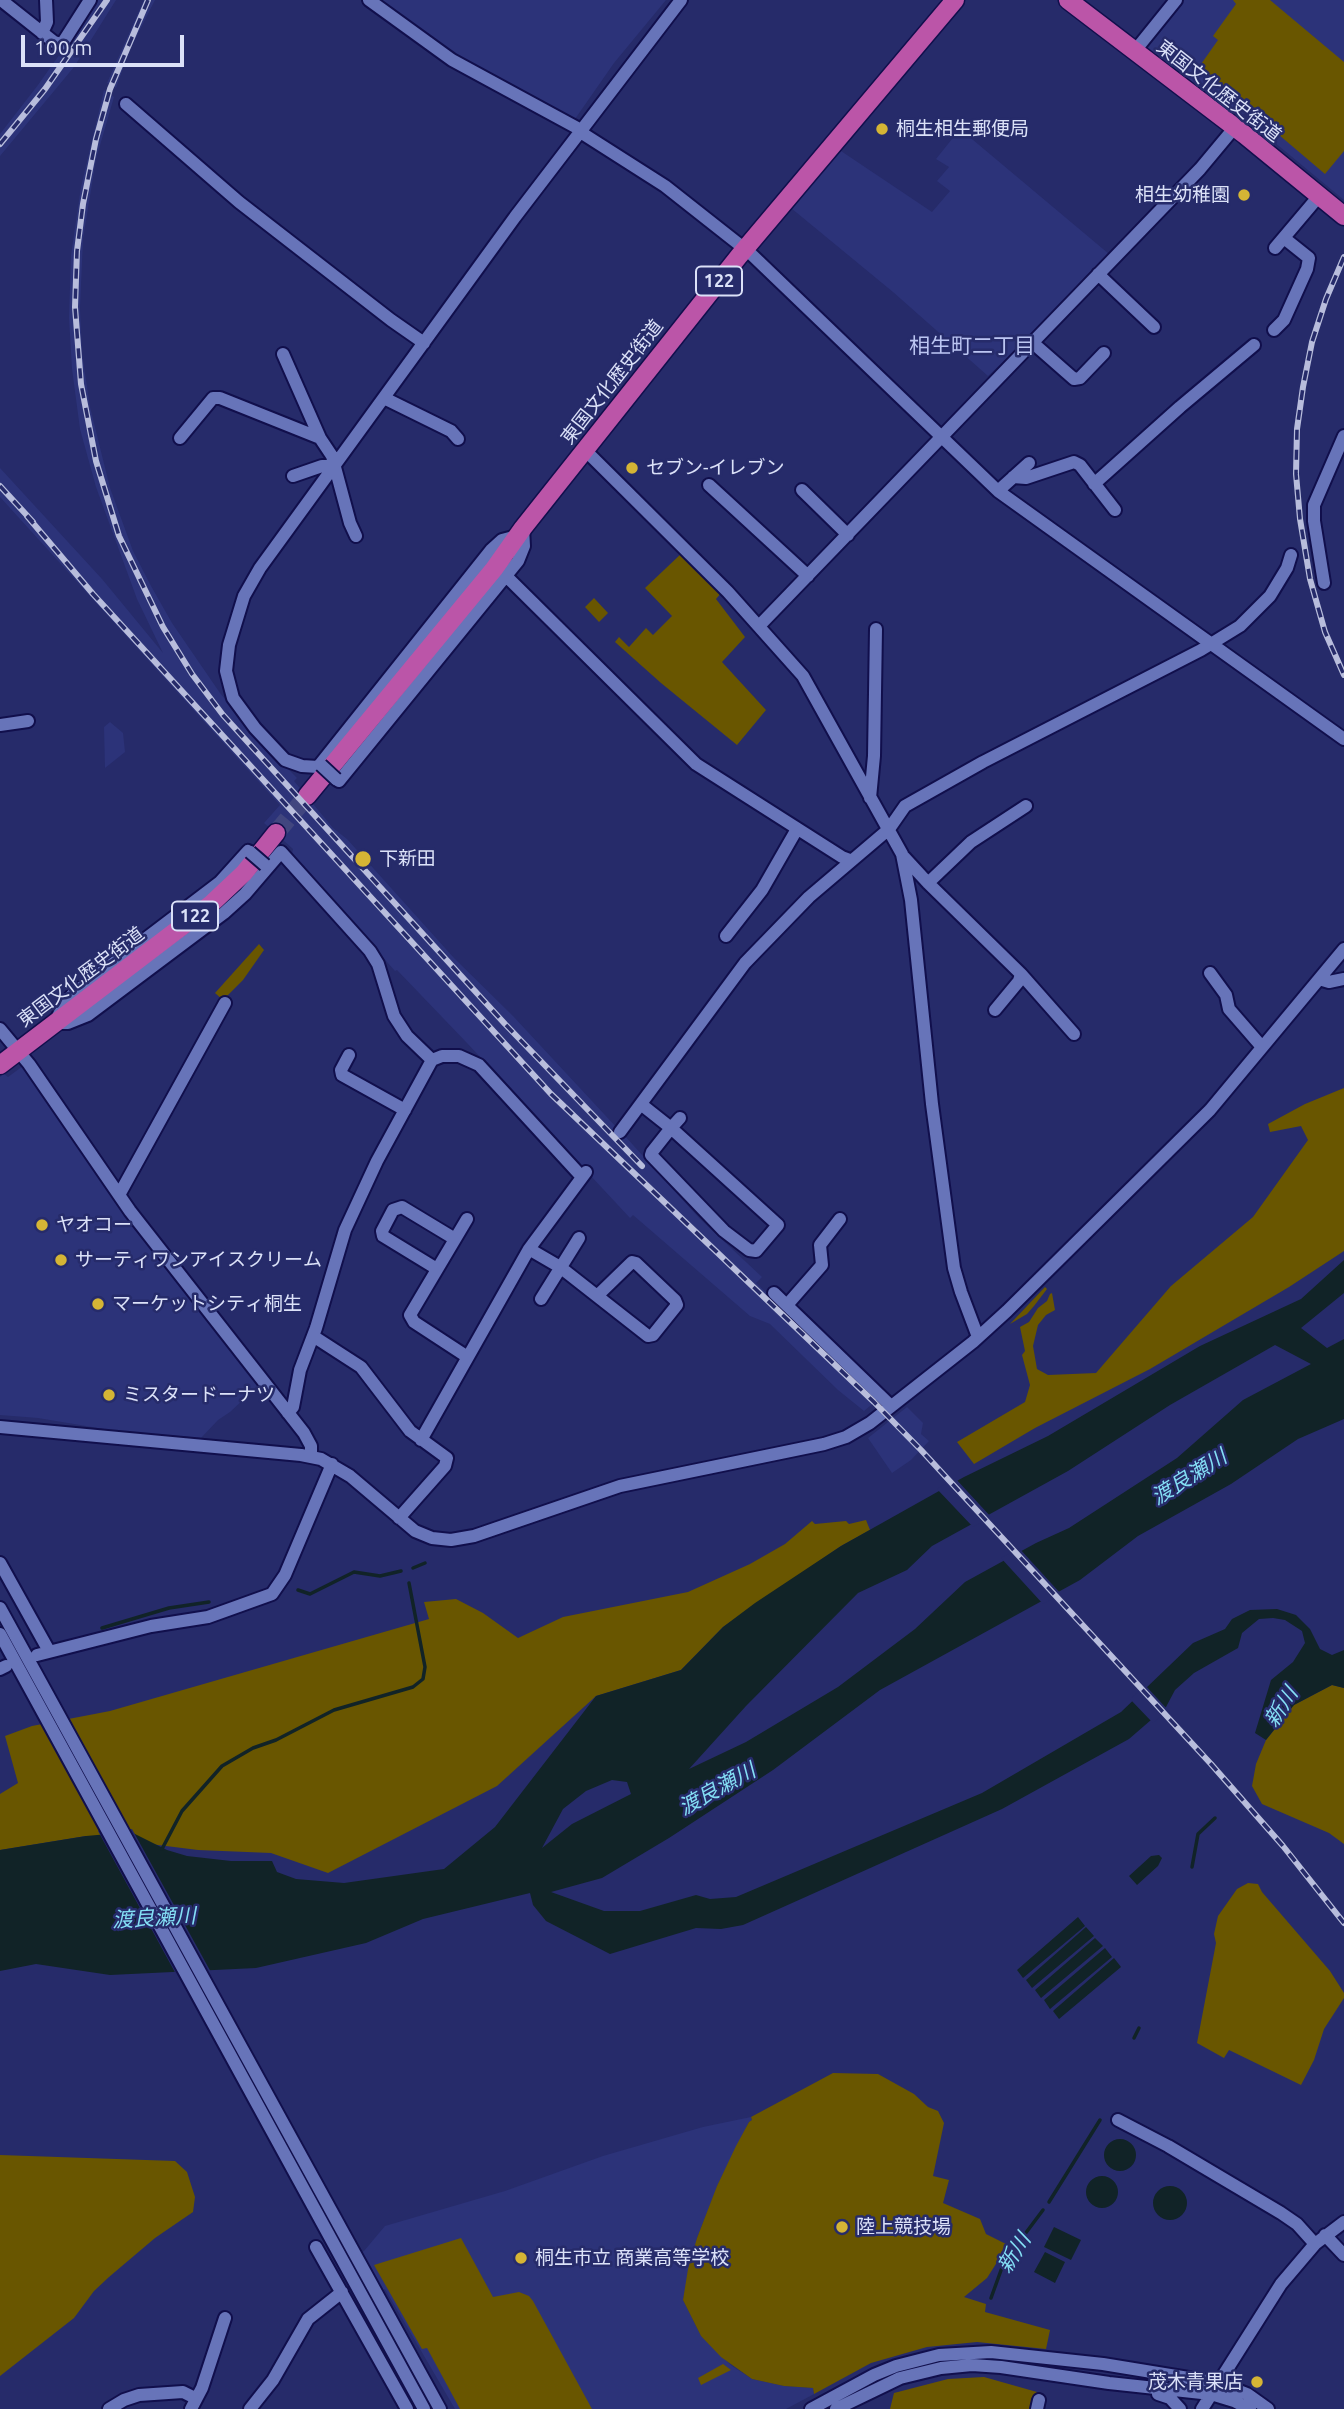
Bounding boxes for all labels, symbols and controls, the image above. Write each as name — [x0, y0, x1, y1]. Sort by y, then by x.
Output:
scale bar — [24, 21, 187, 65]
text: 100 m — [34, 35, 92, 59]
street label: 東国文化歴史街道 — [1152, 35, 1286, 147]
place label: 桐生相生郵便局 — [896, 118, 1029, 140]
marker: 桐生相生郵便局 — [874, 121, 890, 137]
place label: 相生幼稚園 — [1135, 184, 1230, 206]
marker: 相生幼稚園 — [1236, 187, 1252, 203]
road number: 122 — [696, 267, 742, 296]
street label: 東国文化歴史街道 — [556, 315, 668, 449]
district label: 相生町二丁目 — [909, 333, 1035, 359]
place label: セブン-イレブン — [646, 457, 784, 479]
marker: セブン-イレブン — [624, 460, 640, 476]
place label: 下新田 — [379, 848, 436, 870]
marker: 下新田 — [353, 849, 373, 869]
road number: 122 — [172, 902, 218, 931]
street label: 東国文化歴史街道 — [13, 922, 149, 1032]
place label: ヤオコー — [56, 1214, 132, 1236]
marker: ヤオコー — [34, 1217, 50, 1233]
place label: サーティワンアイスクリーム — [75, 1249, 322, 1271]
marker: サーティワンアイスクリーム — [53, 1252, 69, 1268]
place label: マーケットシティ桐生 — [112, 1293, 302, 1315]
marker: マーケットシティ桐生 — [90, 1296, 106, 1312]
place label: ミスタードーナツ — [123, 1384, 275, 1406]
marker: ミスタードーナツ — [101, 1387, 117, 1403]
water label: 渡良瀬川 — [1147, 1444, 1231, 1510]
water label: 新川 — [1259, 1683, 1303, 1731]
water label: 渡良瀬川 — [674, 1758, 760, 1820]
water label: 渡良瀬川 — [111, 1903, 197, 1933]
place label: 陸上競技場 — [856, 2216, 951, 2238]
marker: 陸上競技場 — [834, 2219, 850, 2235]
water label: 新川 — [992, 2229, 1036, 2277]
place label: 桐生市立 商業高等学校 — [535, 2247, 729, 2269]
marker: 桐生市立 商業高等学校 — [513, 2250, 529, 2266]
place label: 茂木青果店 — [1148, 2371, 1243, 2393]
marker: 茂木青果店 — [1249, 2374, 1265, 2390]

